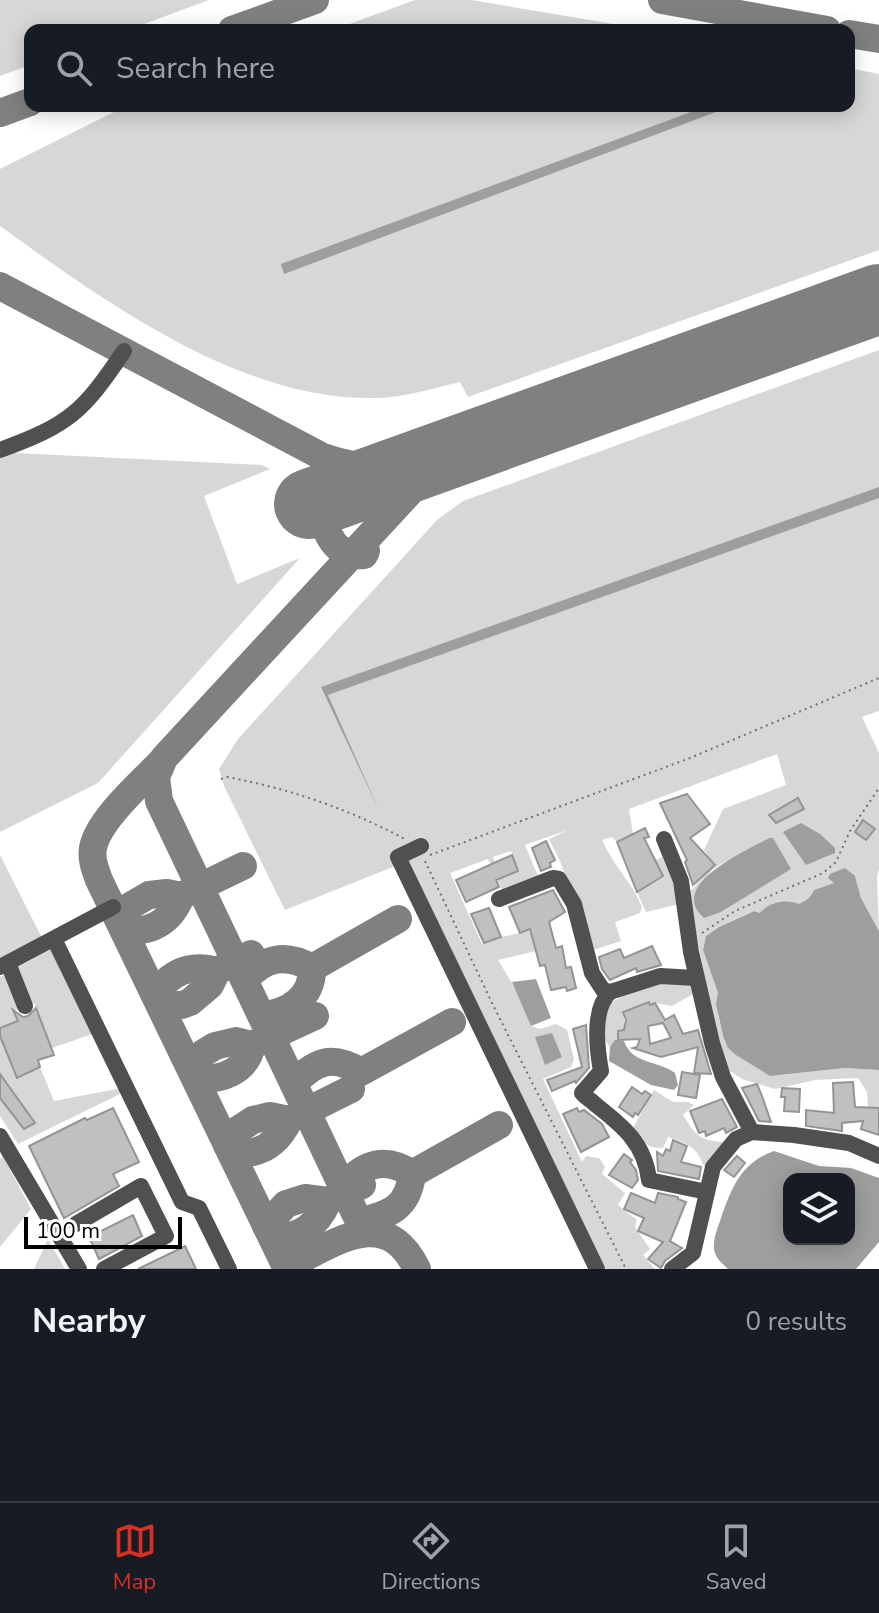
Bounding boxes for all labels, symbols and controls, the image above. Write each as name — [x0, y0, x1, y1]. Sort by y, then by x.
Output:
search box — [24, 24, 855, 112]
icon: search — [52, 46, 96, 90]
text: Search here — [116, 48, 275, 89]
map controls — [783, 1173, 855, 1245]
button: layers — [783, 1173, 855, 1245]
scale bar — [24, 1213, 182, 1249]
text: 100 m — [36, 1216, 100, 1246]
text: Nearby — [32, 1298, 146, 1344]
text: 0 results — [746, 1304, 847, 1339]
tab: Map — [113, 1519, 157, 1597]
tab: Directions — [382, 1519, 481, 1597]
tab: Saved — [706, 1519, 766, 1597]

